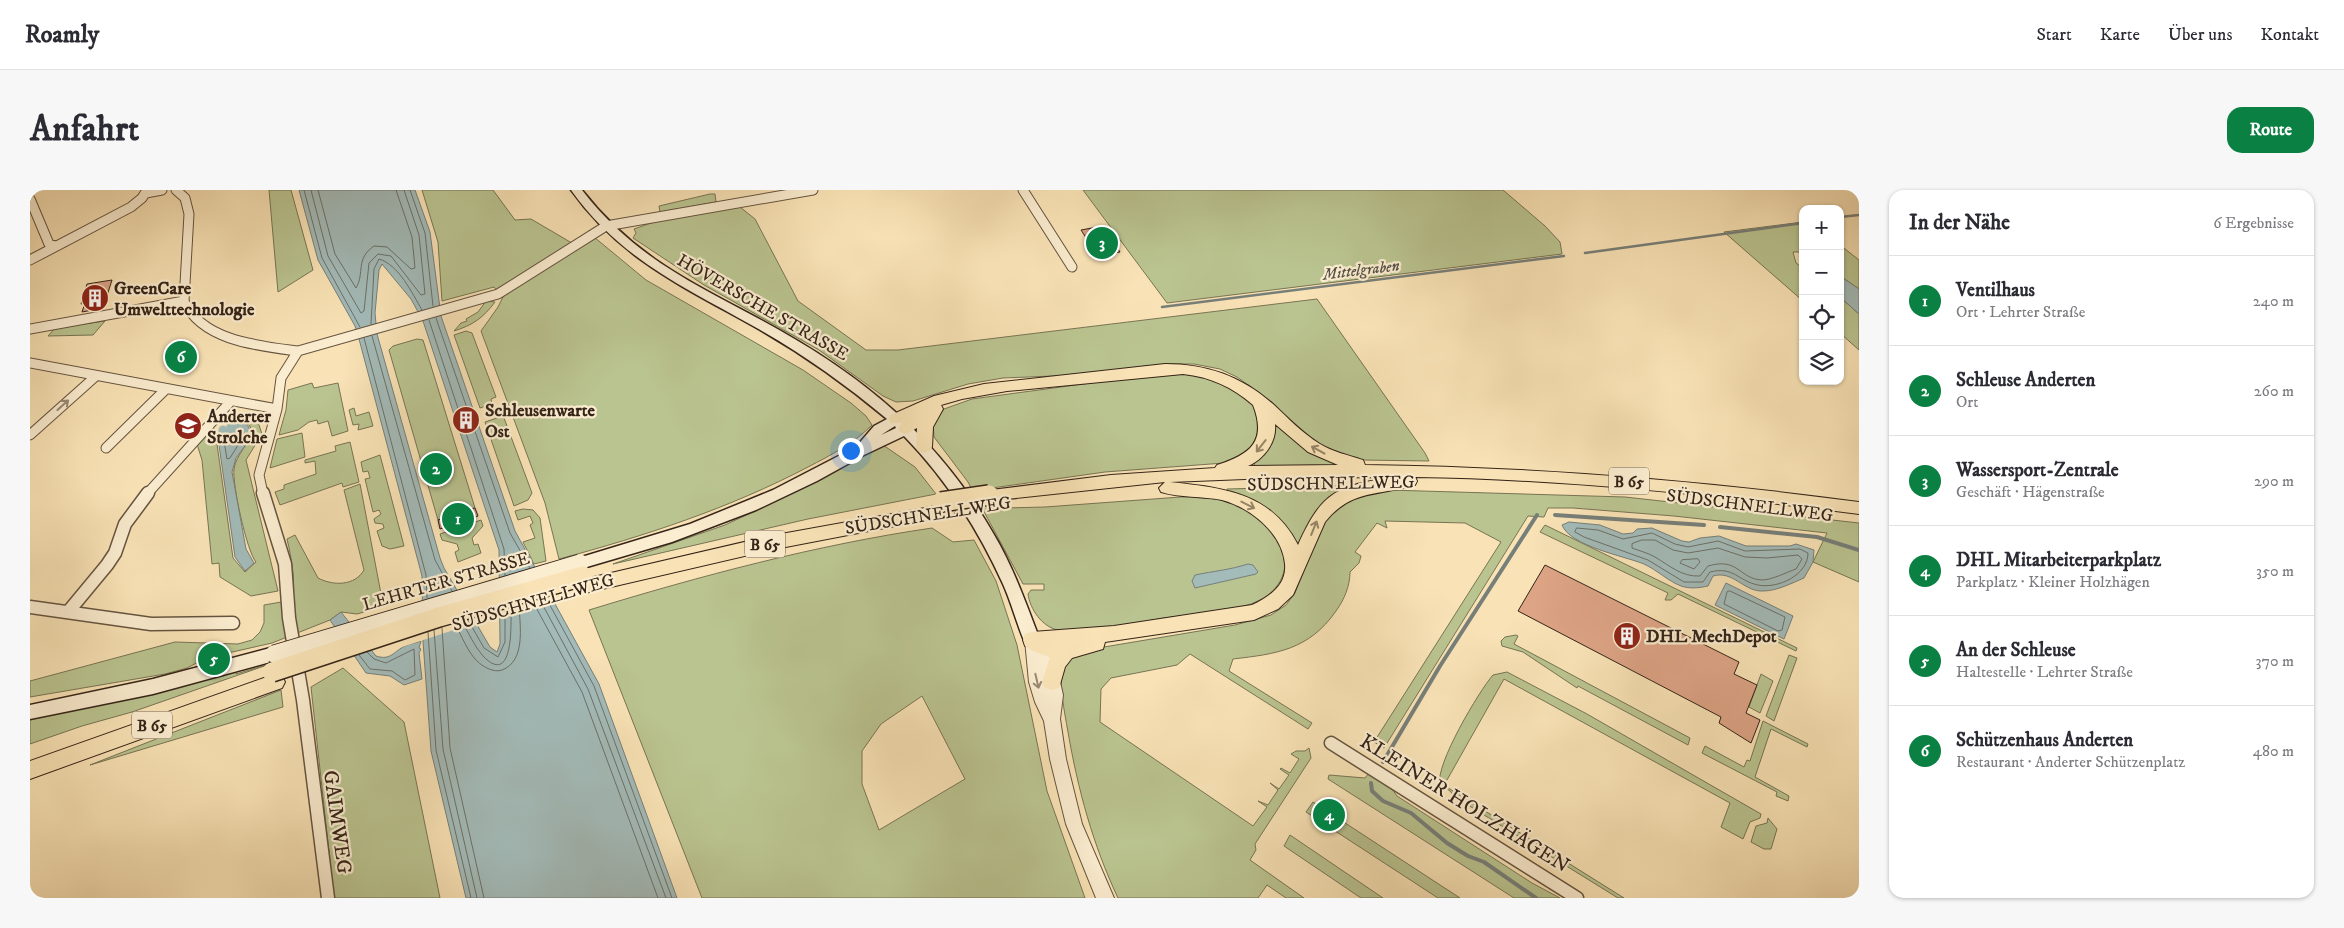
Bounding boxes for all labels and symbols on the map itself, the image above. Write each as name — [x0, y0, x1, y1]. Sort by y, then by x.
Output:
pin: 3 — [1086, 224, 1118, 262]
street label: HÖVERSCHE STRASSE — [673, 250, 853, 366]
water label: Mittelgraben — [1321, 255, 1401, 285]
place label: GreenCare Umwelttechnologie — [114, 278, 255, 321]
building icon: GreenCare Umwelttechnologie — [80, 283, 110, 313]
pin: 6 — [165, 338, 197, 376]
one-way arrow — [56, 399, 69, 411]
place label: Schleusenwarte Ost — [485, 400, 596, 443]
building icon: Schleusenwarte Ost — [451, 405, 481, 435]
place label: Anderter Strolche — [206, 406, 271, 449]
school or university icon: Anderter Strolche — [173, 411, 203, 441]
your location — [838, 438, 864, 464]
one-way arrow — [1255, 439, 1266, 452]
one-way arrow — [1311, 445, 1326, 454]
pin: 2 — [420, 450, 452, 488]
road number: B 65 — [1609, 468, 1649, 494]
street label: SÜDSCHNELLWEG — [1247, 472, 1415, 496]
street label: SÜDSCHNELLWEG — [1665, 485, 1835, 527]
street label: SÜDSCHNELLWEG — [844, 492, 1013, 540]
pin: 1 — [442, 500, 474, 538]
one-way arrow — [1240, 501, 1255, 510]
one-way arrow — [1310, 521, 1320, 536]
road number: B 65 — [745, 530, 785, 558]
street label: LEHRTER STRASSE — [360, 547, 533, 616]
street label: SÜDSCHNELLWEG — [450, 569, 617, 637]
building icon: DHL MechDepot — [1612, 621, 1642, 651]
place label: DHL MechDepot — [1646, 626, 1777, 648]
pin: 5 — [198, 640, 230, 678]
one-way arrow — [1033, 673, 1042, 689]
road number: B 65 — [132, 712, 172, 738]
street label: KLEINER HOLZHÄGEN — [1355, 728, 1575, 879]
street label: GAIMWEG — [317, 769, 357, 876]
pin: 4 — [1313, 796, 1345, 834]

